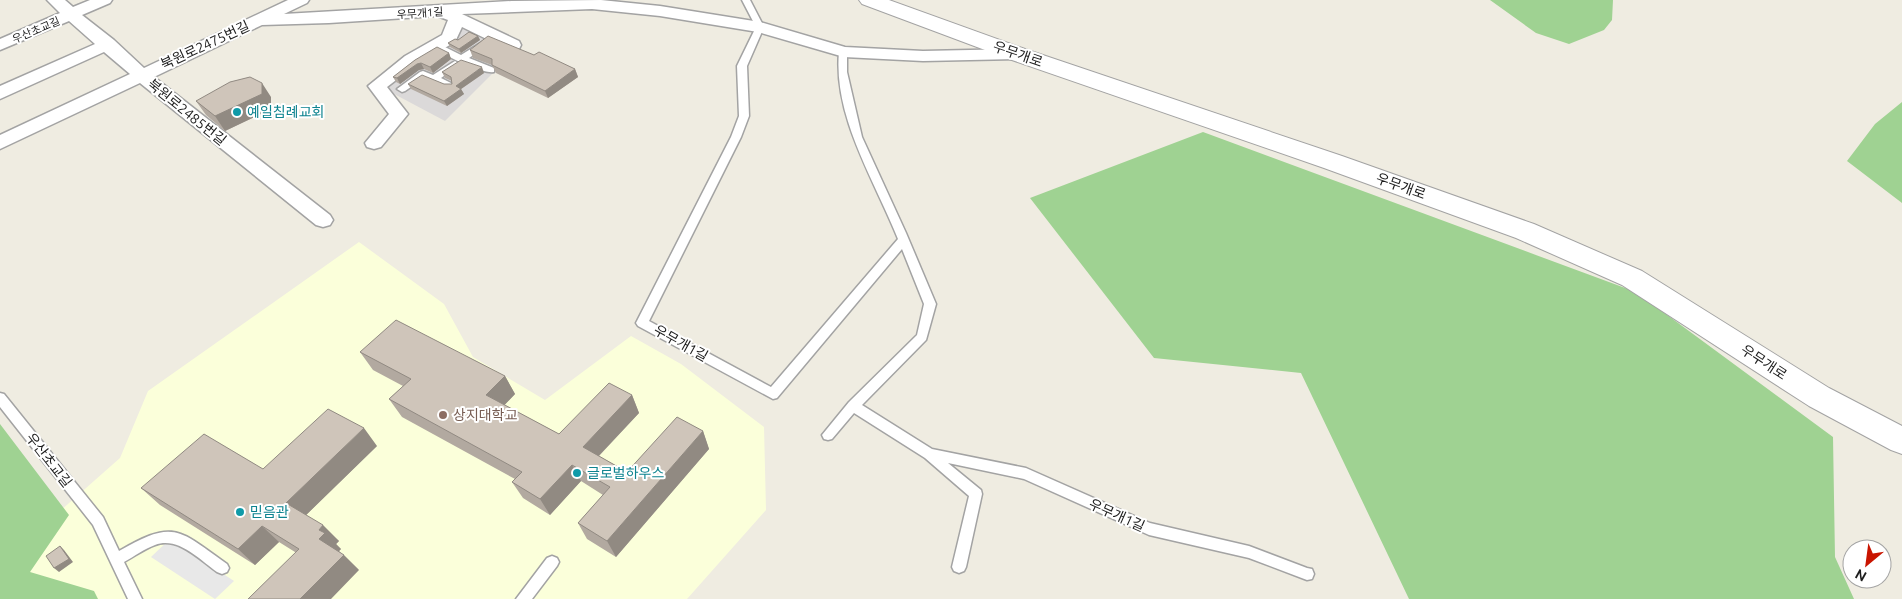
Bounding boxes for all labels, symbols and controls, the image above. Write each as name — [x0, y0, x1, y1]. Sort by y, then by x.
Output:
street label: 우무개1길 — [396, 5, 444, 21]
street label: 우산초교길 — [10, 15, 62, 45]
street label: 북원로2475번길 — [158, 17, 252, 73]
street label: 우무개로 — [991, 38, 1045, 70]
street label: 북원로2485번길 — [145, 76, 229, 148]
place label: 예일침례교회 — [247, 104, 324, 120]
marker: 예일침례교회 — [231, 106, 243, 118]
street label: 우무개로 — [1374, 170, 1428, 202]
street label: 우무개1길 — [651, 322, 711, 364]
street label: 우무개로 — [1738, 341, 1790, 383]
place label: 상지대학교 — [453, 407, 518, 423]
marker: 상지대학교 — [437, 409, 449, 421]
street label: 우산초교길 — [23, 430, 75, 490]
place label: 글로벌하우스 — [587, 465, 664, 481]
marker: 글로벌하우스 — [571, 467, 583, 479]
street label: 우무개1길 — [1087, 496, 1147, 534]
place label: 믿음관 — [250, 504, 289, 520]
marker: 믿음관 — [234, 506, 246, 518]
north arrow — [1842, 539, 1892, 589]
text: N — [1852, 566, 1869, 585]

